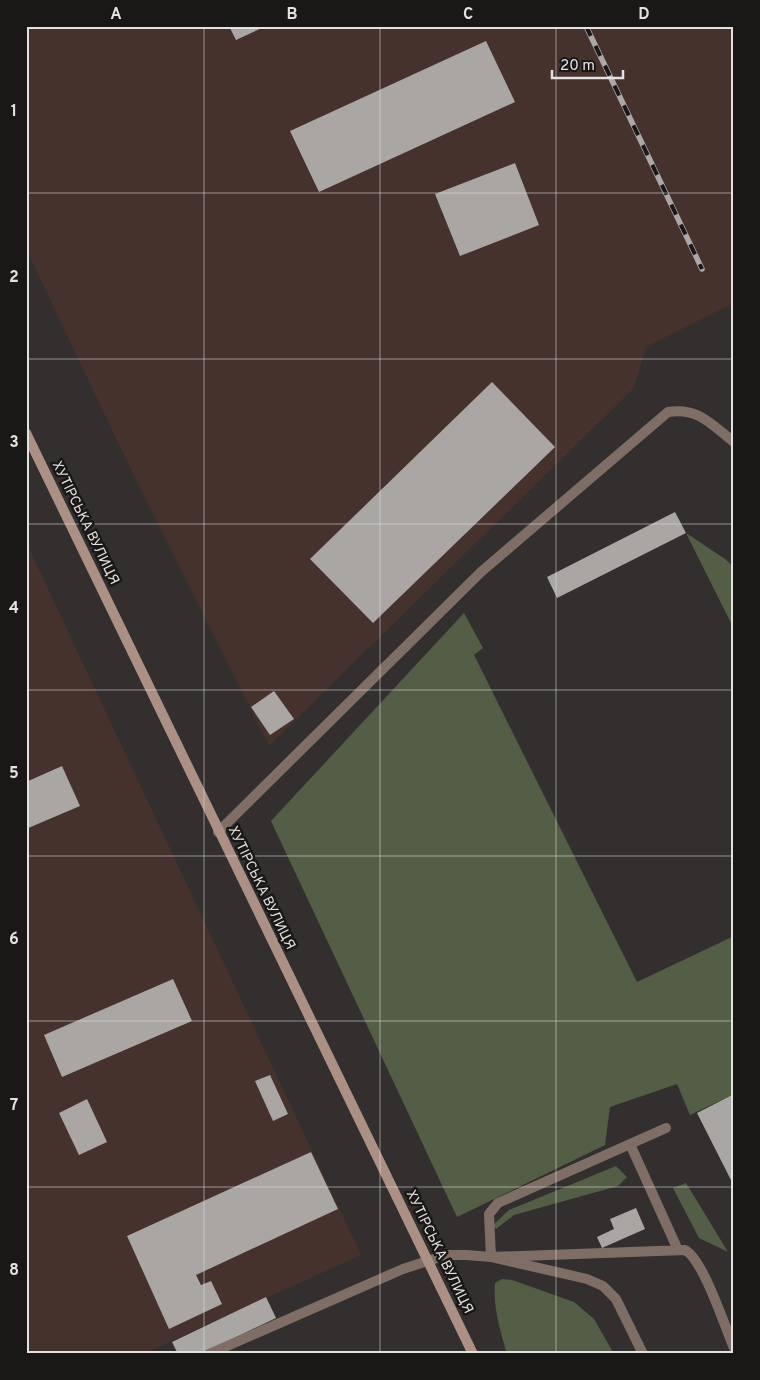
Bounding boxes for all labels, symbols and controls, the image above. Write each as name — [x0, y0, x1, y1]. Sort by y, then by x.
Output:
text: A — [110, 5, 122, 25]
text: B — [286, 5, 298, 25]
text: C — [463, 5, 473, 25]
text: D — [638, 5, 650, 25]
scale bar — [552, 48, 624, 80]
text: 20 m — [560, 57, 595, 76]
text: 1 — [11, 102, 17, 122]
text: 2 — [9, 268, 19, 288]
text: 3 — [9, 433, 19, 453]
street label: ХУТІРСЬКА ВУЛИЦЯ — [48, 458, 122, 588]
text: 4 — [9, 599, 19, 619]
text: 5 — [9, 764, 19, 784]
street label: ХУТІРСЬКА ВУЛИЦЯ — [224, 823, 298, 953]
text: 6 — [9, 930, 19, 950]
text: 7 — [10, 1096, 18, 1116]
street label: ХУТІРСЬКА ВУЛИЦЯ — [402, 1187, 476, 1317]
text: 8 — [9, 1261, 19, 1281]

